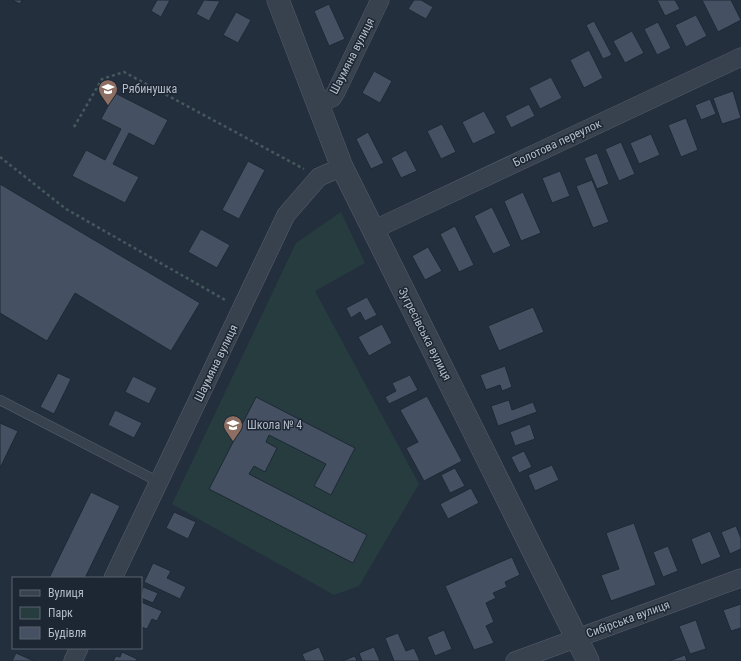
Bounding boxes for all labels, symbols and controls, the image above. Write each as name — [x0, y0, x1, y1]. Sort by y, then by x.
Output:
street label: Шаумяна вулиця — [327, 16, 377, 96]
school or university icon: Рябинушка — [97, 78, 119, 106]
place label: Рябинушка — [122, 82, 178, 96]
street label: Болотова переулок — [511, 116, 604, 170]
street label: Зугресівська вулиця — [396, 285, 454, 383]
street label: Шаумяна вулиця — [191, 322, 241, 404]
school or university icon: Школа № 4 — [222, 414, 244, 442]
place label: Школа № 4 — [247, 418, 302, 432]
legend — [12, 577, 142, 649]
text: Вулиця — [48, 586, 84, 600]
street label: Сибірська вулиця — [584, 597, 672, 641]
text: Парк — [48, 606, 73, 620]
text: Будівля — [48, 626, 86, 640]

